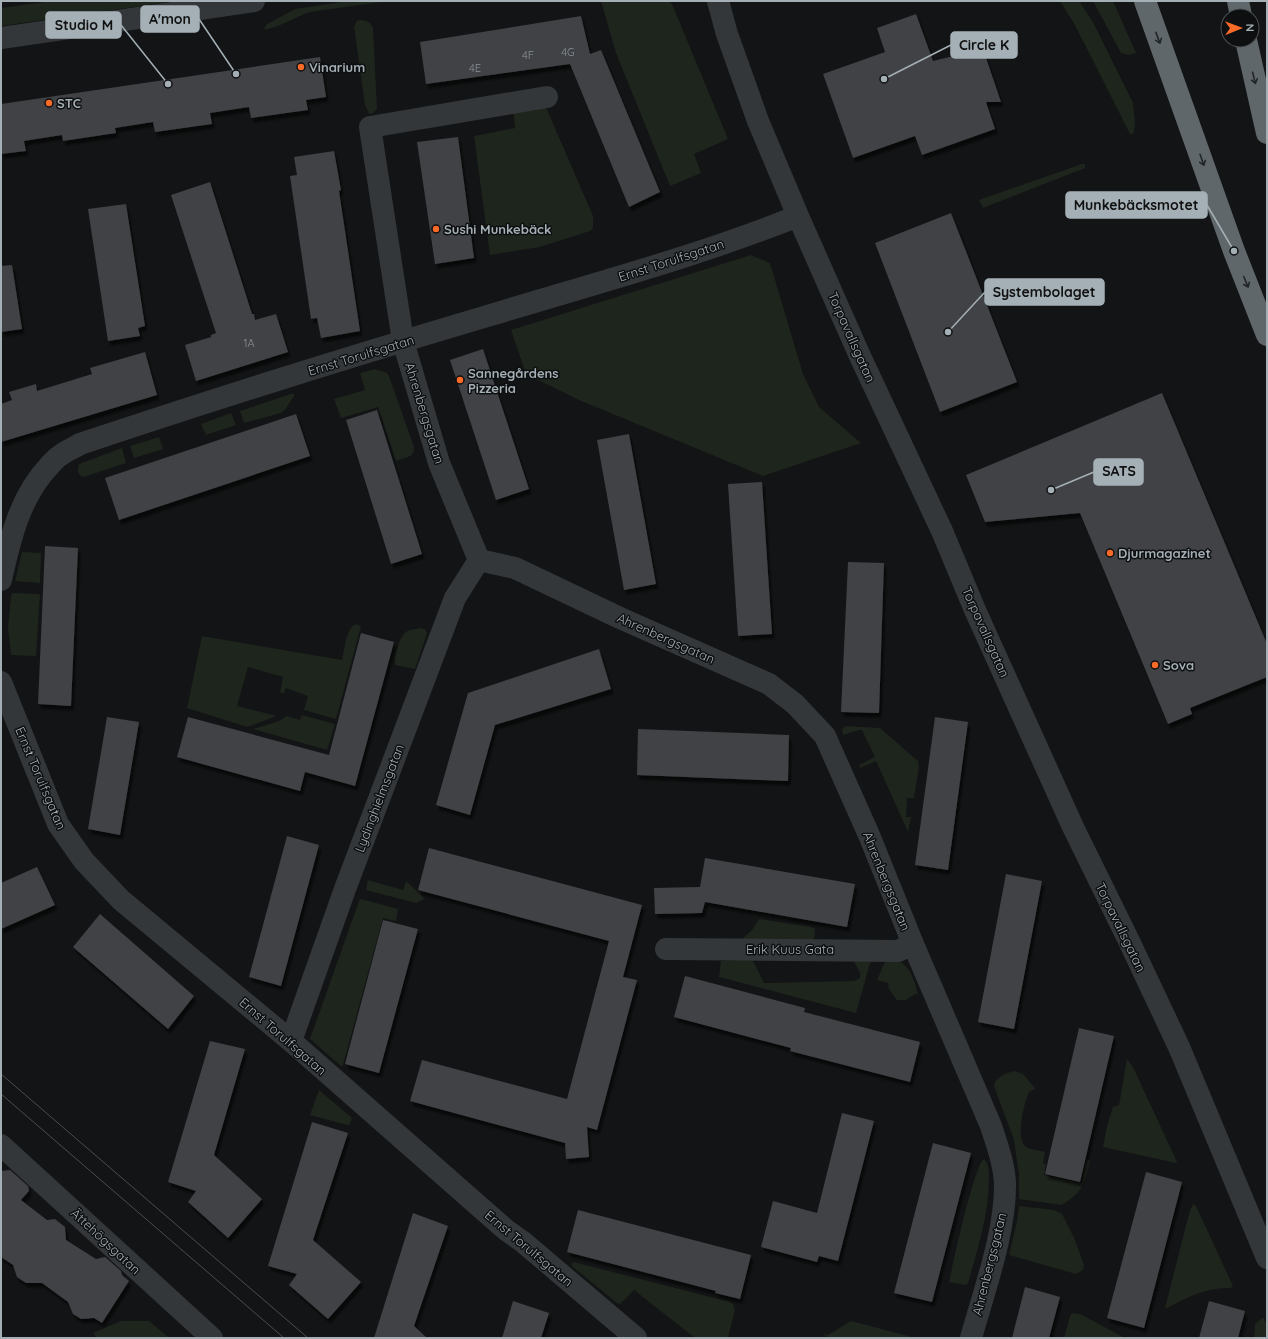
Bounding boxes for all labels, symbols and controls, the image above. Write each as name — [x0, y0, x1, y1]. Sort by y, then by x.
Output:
callout: A'mon — [141, 6, 199, 32]
north arrow — [1220, 8, 1260, 48]
text: A'mon — [149, 10, 191, 28]
callout: Studio M — [46, 12, 121, 38]
text: Studio M — [55, 16, 113, 34]
text: N — [1243, 24, 1257, 32]
one-way arrow — [1155, 31, 1162, 44]
callout: Circle K — [951, 32, 1017, 58]
text: Circle K — [959, 36, 1009, 54]
house number: 4G — [561, 45, 575, 59]
house number: 4F — [522, 48, 534, 62]
place label: Vinarium — [309, 59, 365, 75]
house number: 4E — [469, 61, 481, 75]
marker: Vinarium — [296, 62, 306, 72]
one-way arrow — [1250, 71, 1258, 84]
place label: STC — [57, 95, 81, 111]
marker: STC — [44, 98, 54, 108]
one-way arrow — [1198, 154, 1206, 166]
callout: Munkebäcksmotet — [1066, 192, 1207, 218]
text: Munkebäcksmotet — [1074, 196, 1199, 214]
place label: Sushi Munkebäck — [444, 221, 551, 237]
marker: Sushi Munkebäck — [431, 224, 441, 234]
street label: Ernst Torulfsgatan — [616, 235, 726, 285]
one-way arrow — [1243, 276, 1250, 288]
callout: Systembolaget — [985, 279, 1104, 305]
text: Systembolaget — [993, 283, 1096, 301]
street label: Torpavallsgatan — [825, 289, 879, 385]
street label: Ernst Torulfsgatan — [306, 331, 416, 379]
house number: 1A — [243, 336, 255, 350]
street label: Ahrenbergsgatan — [402, 360, 448, 466]
place label: Sannegårdens Pizzeria — [468, 365, 559, 396]
marker: Sannegårdens Pizzeria — [455, 375, 465, 385]
callout: SATS — [1094, 459, 1143, 485]
text: SATS — [1102, 462, 1136, 480]
place label: Djurmagazinet — [1118, 545, 1211, 561]
marker: Djurmagazinet — [1105, 548, 1115, 558]
street label: Torpavallsgatan — [959, 584, 1013, 680]
street label: Ahrenbergsgatan — [615, 609, 717, 667]
place label: Sova — [1163, 657, 1194, 673]
marker: Sova — [1150, 660, 1160, 670]
street label: Ernst Torulfsgatan — [12, 724, 70, 832]
street label: Lydinghielmsgatan — [351, 742, 407, 854]
street label: Ahrenbergsgatan — [860, 829, 914, 933]
street label: Torpavallsgatan — [1092, 880, 1150, 974]
street label: Erik Kuus Gata — [746, 941, 834, 957]
street label: Ernst Torulfsgatan — [236, 994, 330, 1078]
street label: Ättehögsgatan — [68, 1205, 144, 1277]
street label: Ernst Torulfsgatan — [482, 1207, 576, 1289]
street label: Ahrenbergsgatan — [969, 1211, 1009, 1317]

